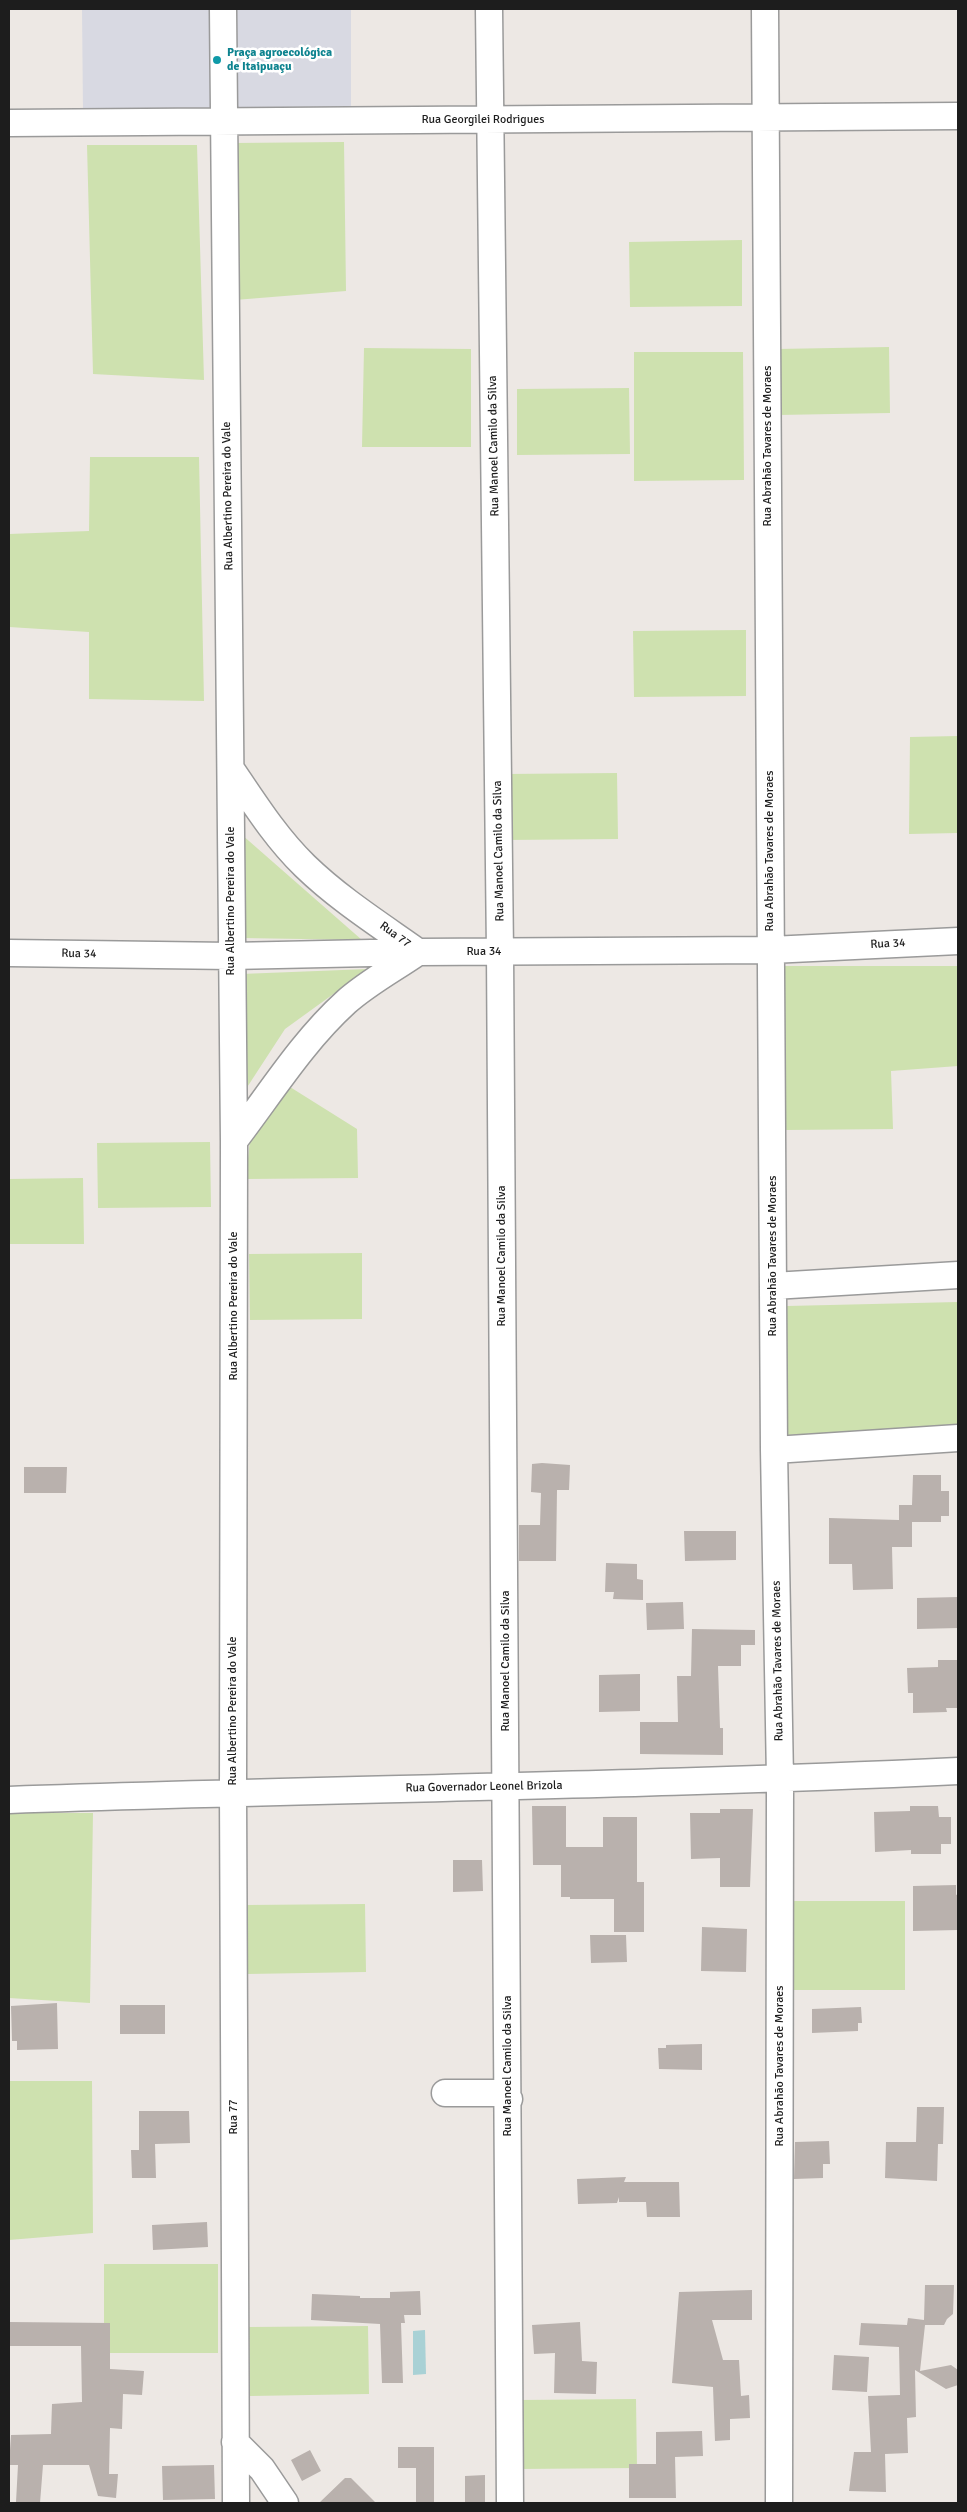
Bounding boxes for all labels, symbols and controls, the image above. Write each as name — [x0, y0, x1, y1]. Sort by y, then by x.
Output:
place label: Praça agroecológica de Itaipuaçu — [227, 46, 332, 74]
marker: Praça agroecológica de Itaipuaçu — [211, 54, 223, 66]
street label: Rua Georgilei Rodrigues — [422, 113, 544, 127]
street label: Rua Abrahão Tavares de Moraes — [761, 366, 775, 526]
street label: Rua Manoel Camilo da Silva — [486, 375, 502, 517]
street label: Rua Albertino Pereira do Vale — [220, 421, 236, 571]
street label: Rua Abrahão Tavares de Moraes — [763, 771, 777, 931]
street label: Rua Manoel Camilo da Silva — [491, 780, 507, 922]
street label: Rua Albertino Pereira do Vale — [224, 826, 238, 976]
street label: Rua 77 — [377, 919, 413, 951]
street label: Rua 34 — [870, 936, 906, 952]
street label: Rua 34 — [466, 945, 502, 959]
street label: Rua 34 — [61, 946, 97, 962]
street label: Rua Abrahão Tavares de Moraes — [766, 1176, 780, 1336]
street label: Rua Manoel Camilo da Silva — [495, 1185, 509, 1327]
street label: Rua Albertino Pereira do Vale — [227, 1231, 241, 1381]
street label: Rua Abrahão Tavares de Moraes — [769, 1580, 787, 1742]
street label: Rua Manoel Camilo da Silva — [499, 1590, 513, 1732]
street label: Rua Albertino Pereira do Vale — [226, 1636, 240, 1786]
street label: Rua Governador Leonel Brizola — [405, 1778, 563, 1796]
street label: Rua Abrahão Tavares de Moraes — [773, 1986, 787, 2146]
street label: Rua Manoel Camilo da Silva — [501, 1995, 515, 2137]
street label: Rua 77 — [227, 2099, 241, 2135]

